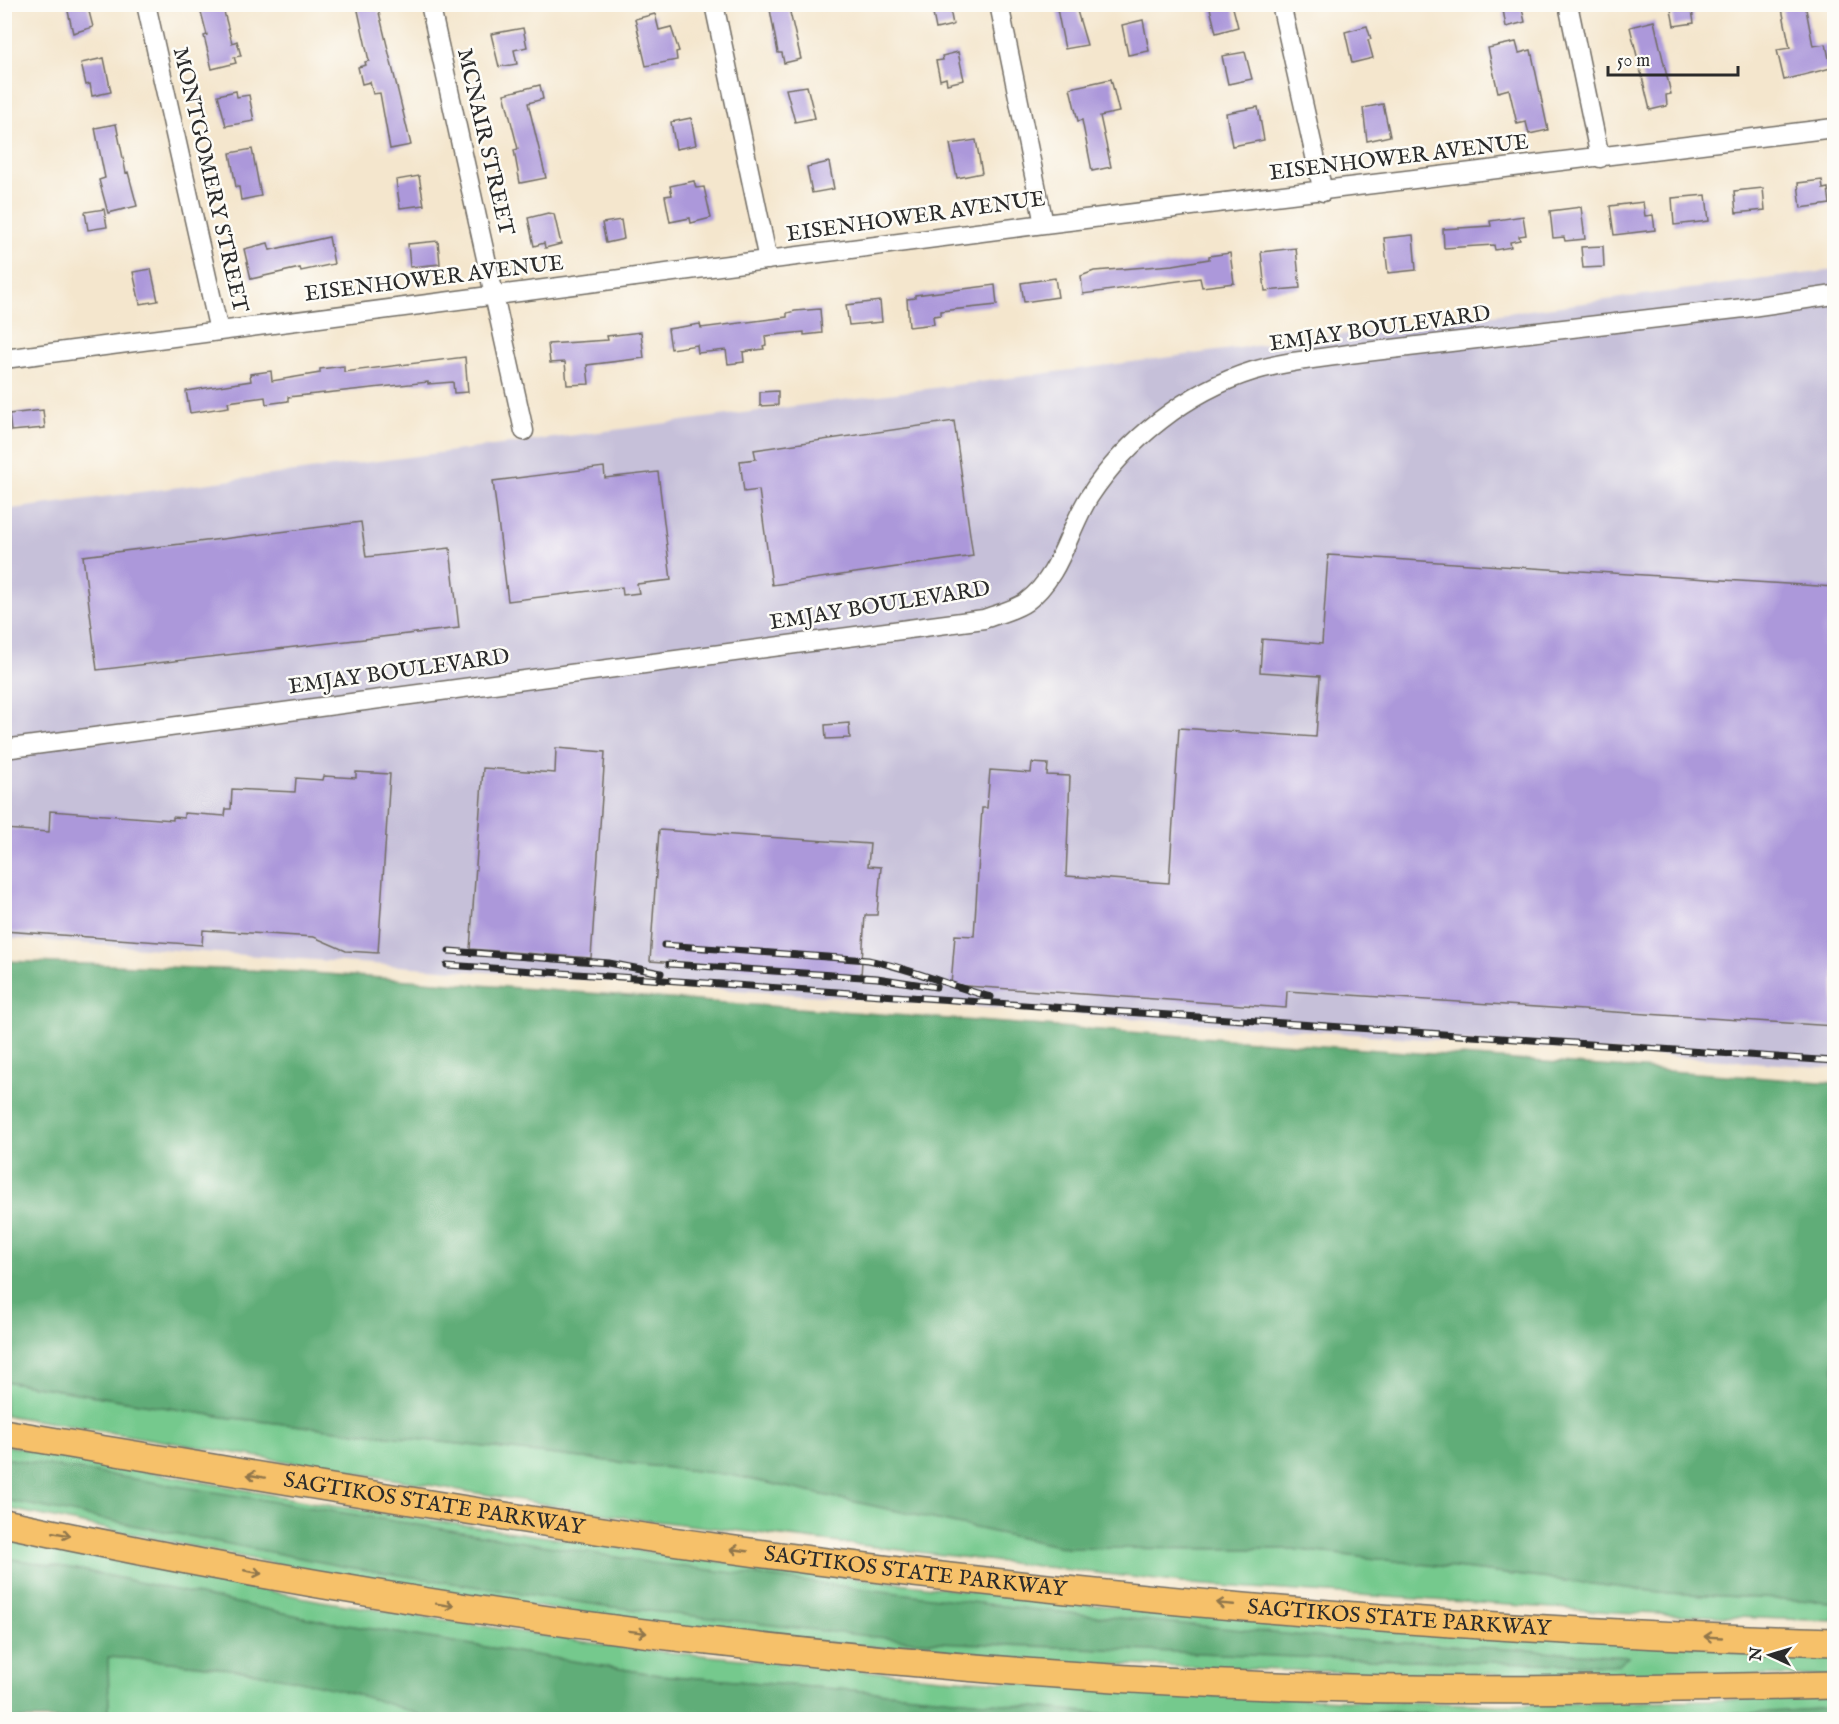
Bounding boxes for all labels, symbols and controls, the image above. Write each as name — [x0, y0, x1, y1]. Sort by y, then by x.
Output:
scale bar — [1608, 39, 1738, 77]
street label: MONTGOMERY STREET — [166, 45, 254, 315]
street label: MCNAIR STREET — [450, 46, 520, 238]
text: 50 m — [1617, 50, 1650, 73]
street label: EISENHOWER AVENUE — [1268, 128, 1530, 188]
street label: EISENHOWER AVENUE — [785, 185, 1047, 249]
street label: EISENHOWER AVENUE — [303, 249, 565, 309]
street label: EMJAY BOULEVARD — [1268, 300, 1492, 358]
street label: EMJAY BOULEVARD — [768, 575, 992, 637]
street label: EMJAY BOULEVARD — [287, 643, 511, 701]
street label: SAGTIKOS STATE PARKWAY — [282, 1466, 588, 1542]
one-way arrow — [247, 1470, 266, 1481]
one-way arrow — [52, 1529, 71, 1541]
street label: SAGTIKOS STATE PARKWAY — [762, 1540, 1069, 1604]
one-way arrow — [730, 1544, 750, 1555]
one-way arrow — [243, 1567, 262, 1578]
street label: SAGTIKOS STATE PARKWAY — [1246, 1593, 1553, 1643]
one-way arrow — [1216, 1598, 1236, 1609]
one-way arrow — [435, 1600, 455, 1611]
north arrow — [1740, 1625, 1800, 1685]
one-way arrow — [628, 1626, 648, 1637]
one-way arrow — [1704, 1631, 1724, 1642]
text: N — [1747, 1646, 1768, 1663]

